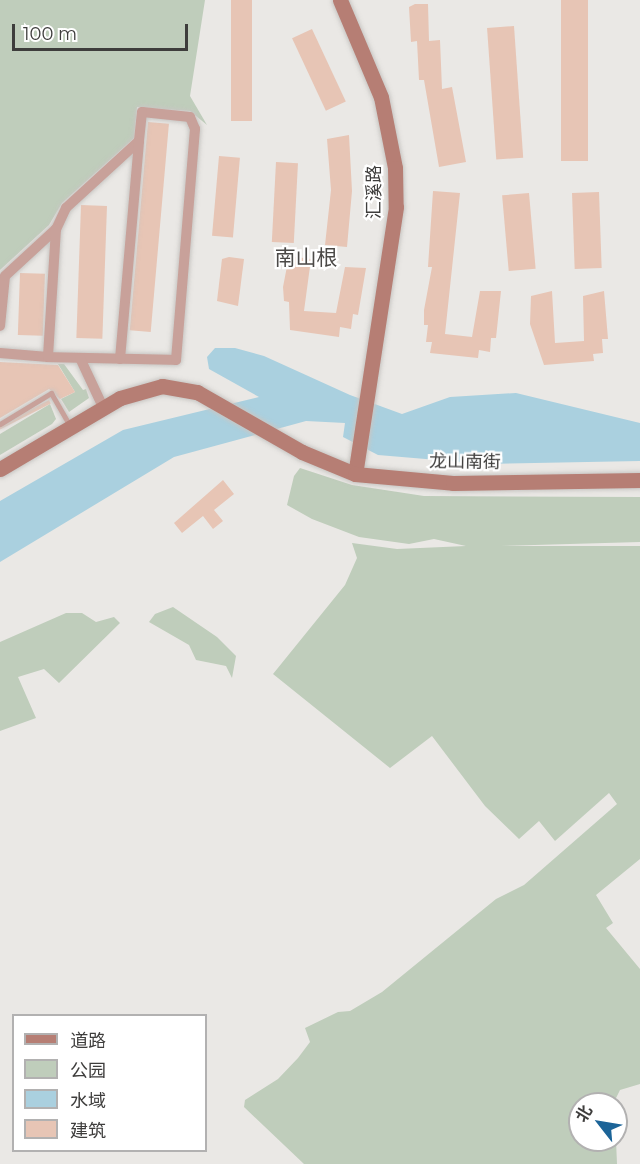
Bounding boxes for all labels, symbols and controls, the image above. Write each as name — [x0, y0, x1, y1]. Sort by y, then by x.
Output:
scale bar — [15, 12, 190, 50]
text: 100 m — [23, 23, 77, 45]
street label: 汇溪路 — [363, 165, 385, 219]
district label: 南山根 — [275, 245, 337, 271]
street label: 龙山南街 — [429, 451, 501, 473]
legend — [12, 1014, 207, 1152]
text: 道路 — [70, 1030, 106, 1052]
text: 公园 — [70, 1060, 106, 1082]
text: 水域 — [70, 1090, 106, 1112]
north arrow — [568, 1092, 628, 1152]
text: 北 — [572, 1102, 596, 1125]
text: 建筑 — [70, 1120, 106, 1142]

